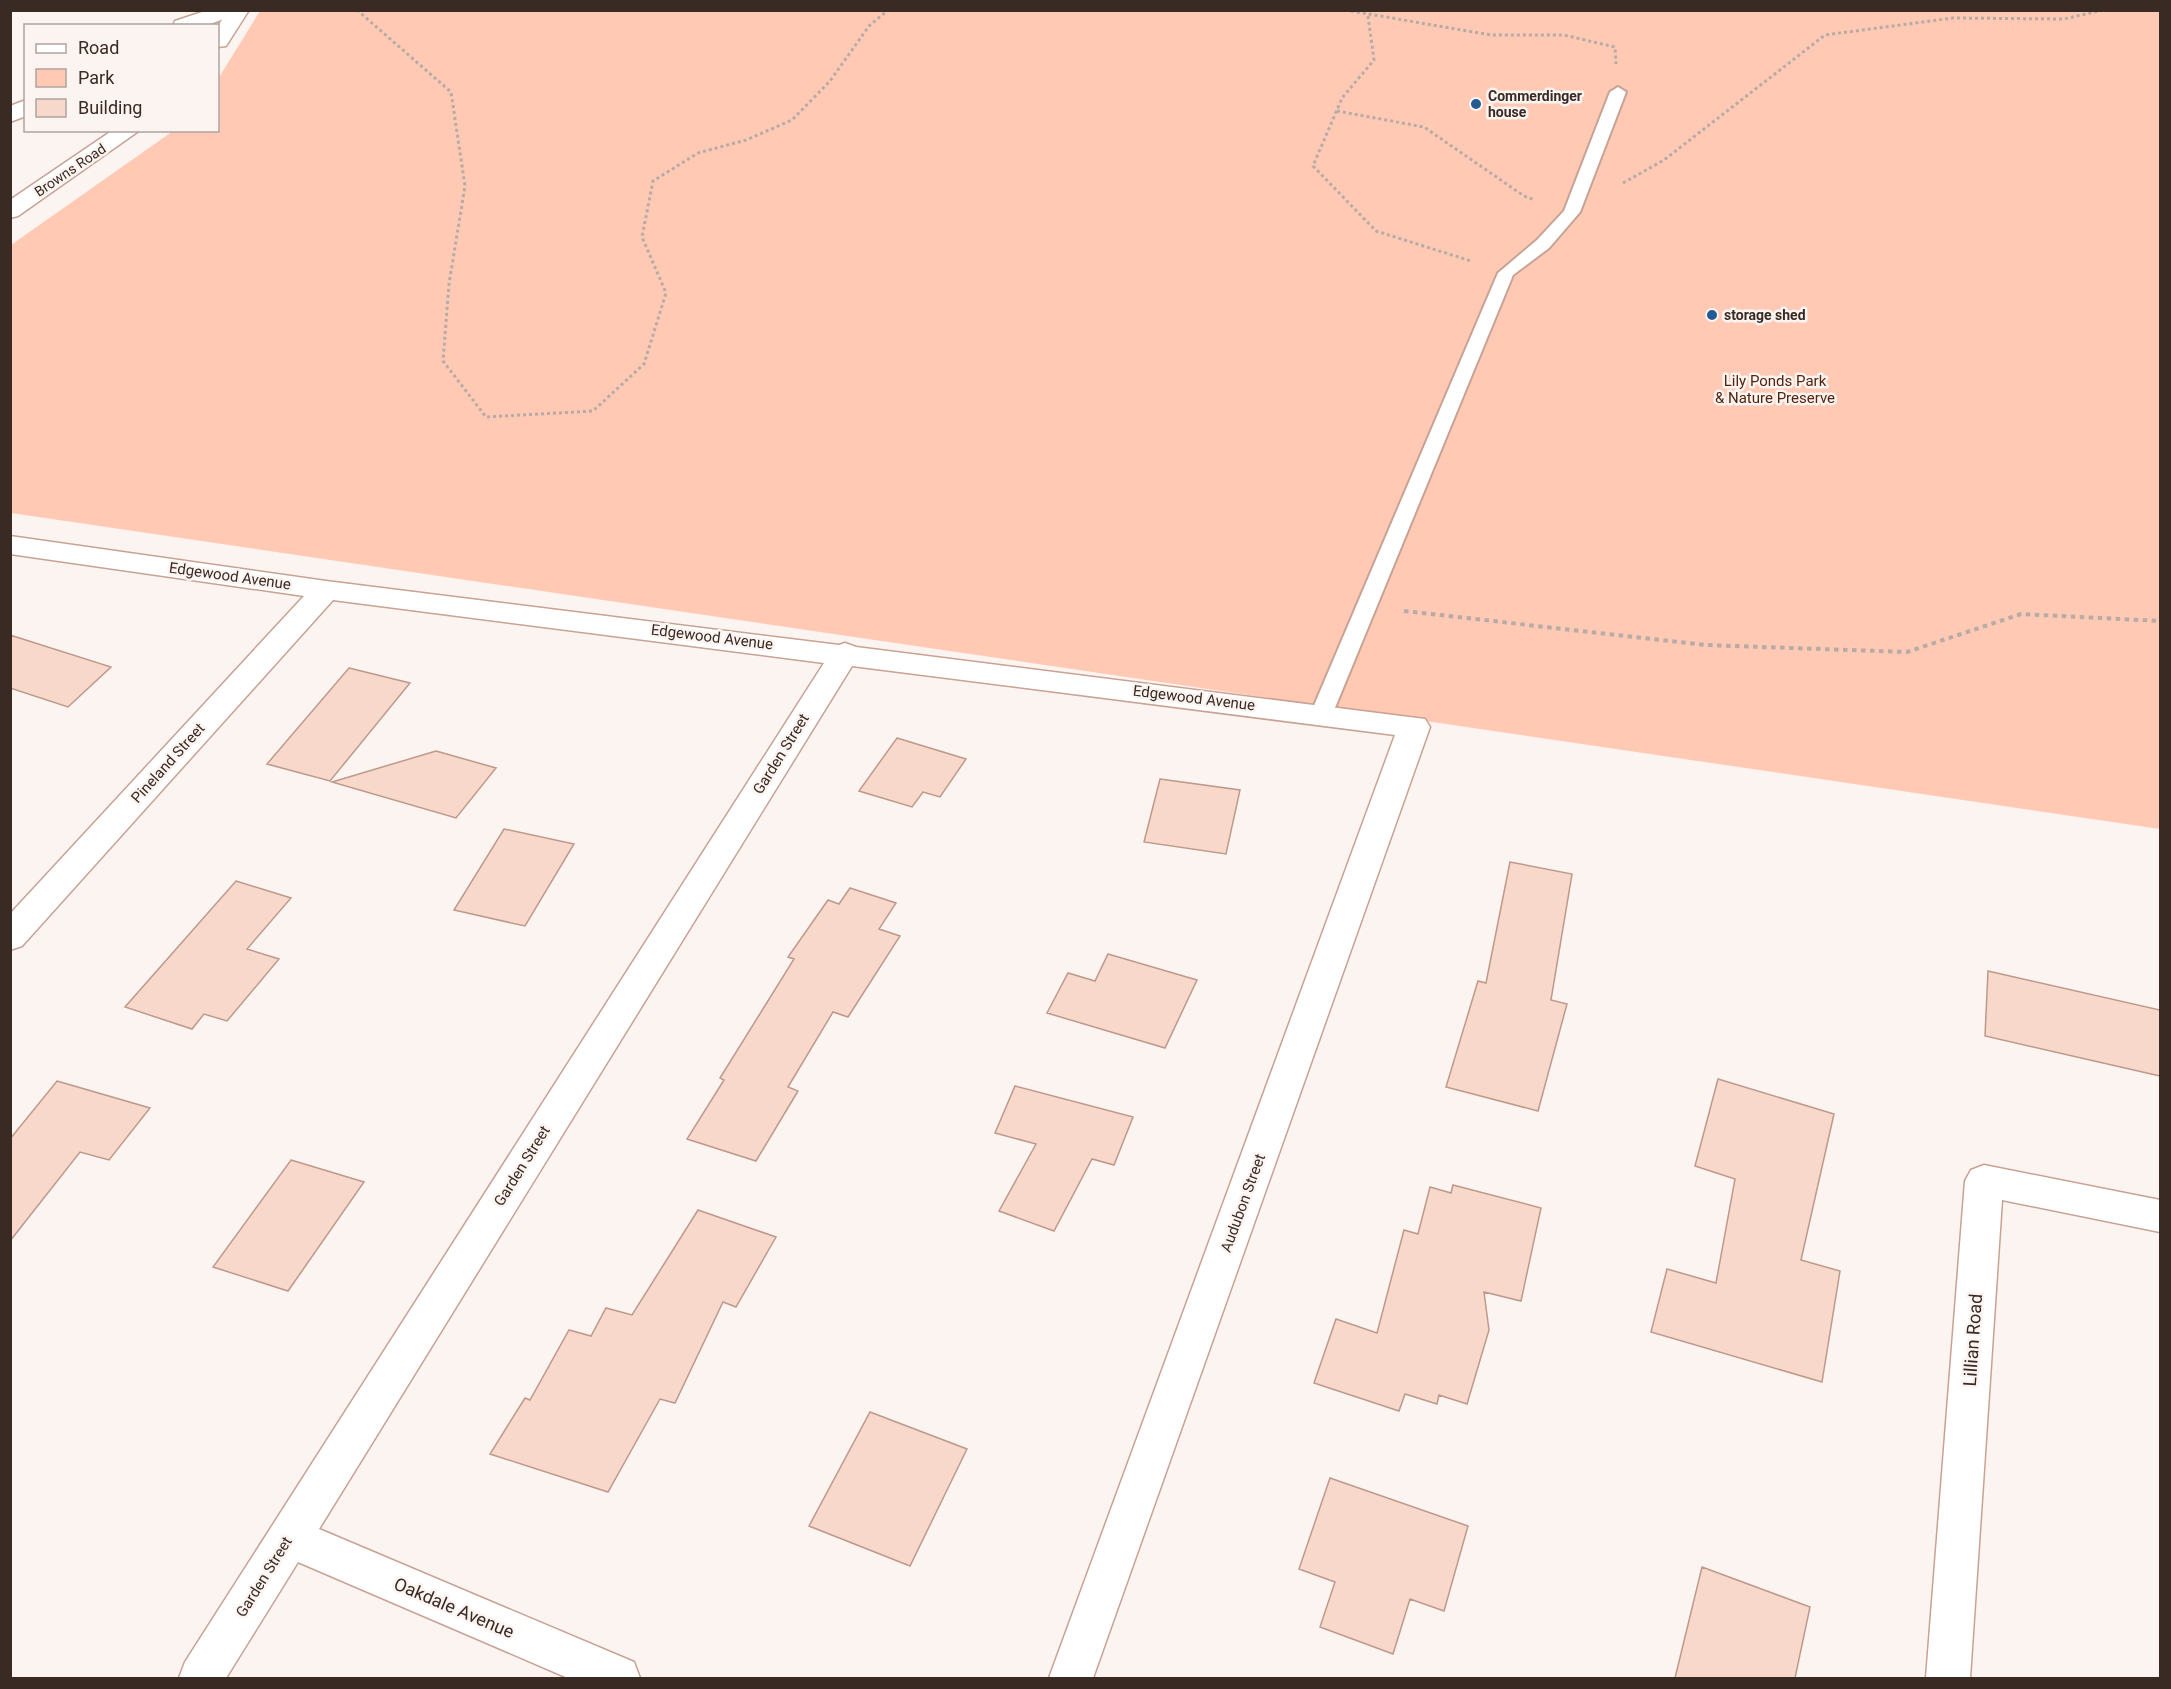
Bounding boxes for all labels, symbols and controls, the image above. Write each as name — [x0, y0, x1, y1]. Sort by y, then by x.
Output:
legend — [24, 24, 219, 132]
text: Road — [78, 37, 119, 58]
text: Park — [78, 67, 115, 88]
place label: Commerdinger house — [1488, 88, 1582, 120]
text: Building — [78, 97, 142, 118]
marker: Commerdinger house — [1469, 97, 1483, 111]
street label: Browns Road — [31, 140, 109, 200]
place label: storage shed — [1724, 307, 1806, 323]
marker: storage shed — [1705, 308, 1719, 322]
park label: Lily Ponds Park & Nature Preserve — [1715, 372, 1835, 407]
street label: Edgewood Avenue — [168, 559, 292, 593]
street label: Edgewood Avenue — [650, 621, 774, 653]
street label: Edgewood Avenue — [1132, 682, 1256, 714]
street label: Garden Street — [749, 710, 813, 797]
street label: Pineland Street — [127, 719, 209, 807]
street label: Garden Street — [490, 1122, 554, 1209]
street label: Audubon Street — [1217, 1151, 1269, 1255]
street label: Lillian Road — [1959, 1293, 1986, 1387]
street label: Garden Street — [232, 1533, 296, 1620]
street label: Oakdale Avenue — [391, 1573, 517, 1642]

